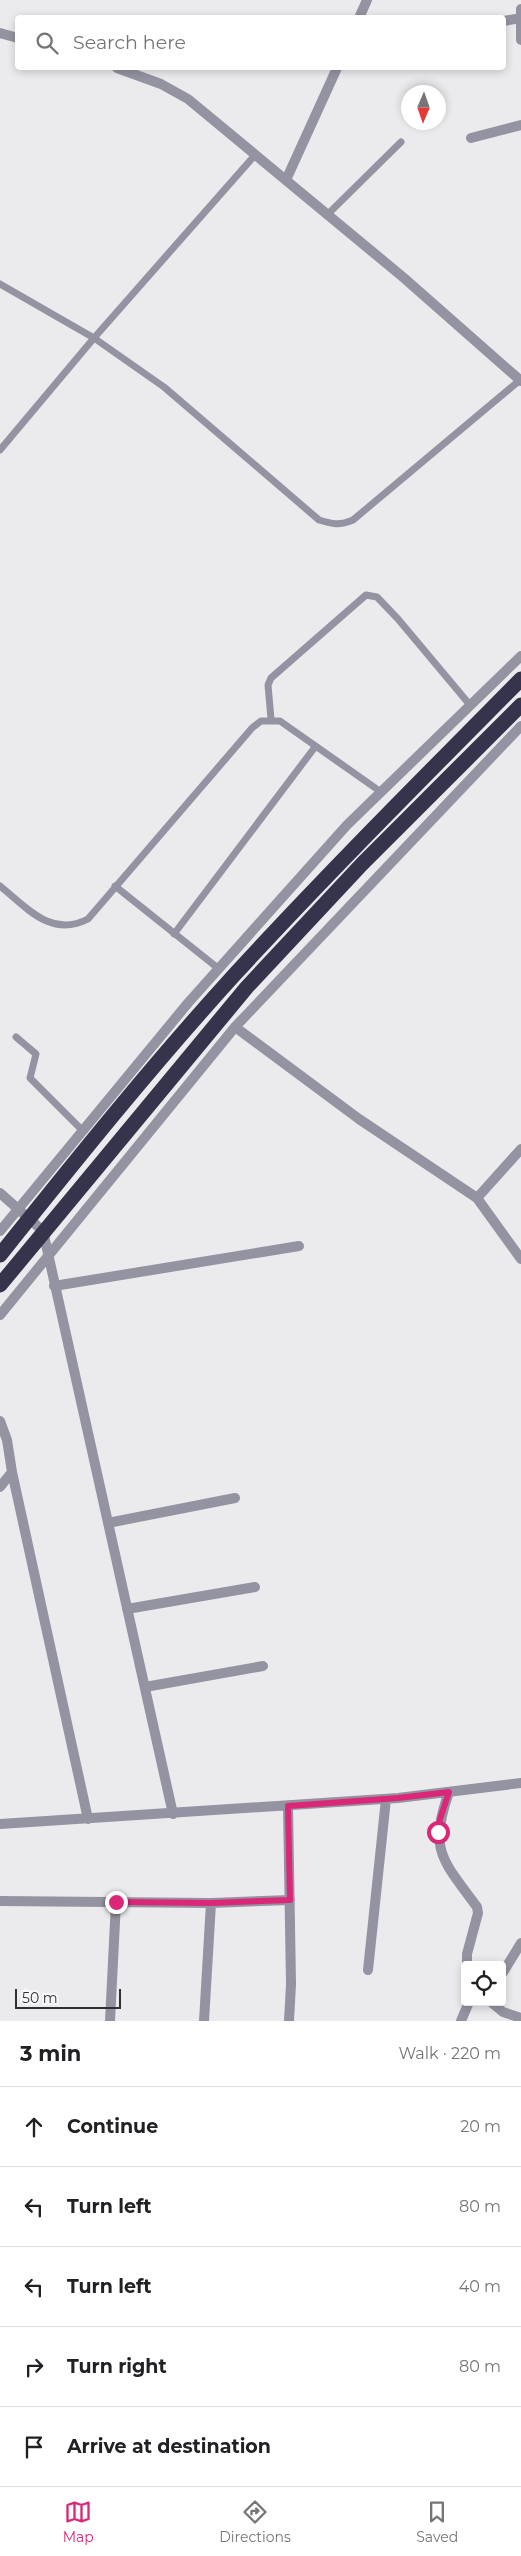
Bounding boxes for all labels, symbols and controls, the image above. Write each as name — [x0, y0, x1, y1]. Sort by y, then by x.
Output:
search box — [15, 15, 506, 70]
icon: search — [33, 29, 61, 57]
text: Search here — [73, 31, 186, 54]
north arrow — [401, 85, 446, 130]
route start — [427, 1821, 450, 1844]
route end — [105, 1891, 128, 1914]
map controls — [461, 1961, 506, 2006]
button: locate — [461, 1961, 506, 2006]
scale bar — [15, 1986, 121, 2009]
text: 50 m — [22, 1989, 58, 2007]
text: 3 min — [20, 2041, 81, 2066]
text: Walk · 220 m — [398, 2044, 501, 2063]
icon: ahead — [20, 2113, 48, 2141]
text: Continue — [67, 2115, 158, 2138]
text: 20 m — [460, 2117, 501, 2136]
icon: left — [20, 2193, 48, 2221]
text: Turn left — [67, 2195, 152, 2218]
text: 80 m — [459, 2197, 501, 2216]
icon: left — [20, 2273, 48, 2301]
text: Turn left — [67, 2275, 152, 2298]
text: 40 m — [459, 2277, 501, 2296]
icon: right — [20, 2353, 48, 2381]
text: Turn right — [67, 2355, 167, 2378]
text: 80 m — [459, 2357, 501, 2376]
icon: arrive — [20, 2433, 48, 2461]
text: Arrive at destination — [67, 2435, 271, 2458]
tab: Map — [63, 2498, 94, 2546]
tab: Directions — [219, 2498, 291, 2546]
tab: Saved — [416, 2498, 458, 2546]

